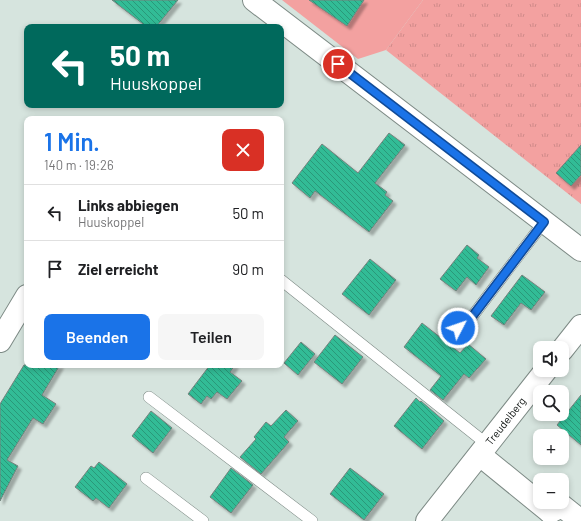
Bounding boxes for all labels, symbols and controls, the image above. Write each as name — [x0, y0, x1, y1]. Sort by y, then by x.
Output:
text: 50 m — [110, 38, 170, 72]
icon: left — [44, 40, 96, 92]
pin — [321, 47, 355, 81]
icon: arrive — [327, 53, 349, 75]
text: Huuskoppel — [110, 72, 202, 94]
text: 1 Min. — [44, 127, 100, 156]
button: close — [222, 129, 264, 171]
text: 140 m · 19:26 — [44, 157, 114, 173]
text: Links abbiegen — [78, 196, 179, 214]
icon: left — [44, 202, 66, 224]
text: 50 m — [232, 204, 264, 222]
text: Huuskoppel — [78, 214, 144, 230]
icon: arrive — [44, 258, 66, 280]
text: Ziel erreicht — [78, 260, 159, 278]
text: 90 m — [232, 260, 264, 278]
position arrow — [437, 307, 479, 349]
button: Beenden — [44, 314, 150, 360]
button: Teilen — [158, 314, 264, 360]
map controls — [533, 341, 569, 509]
button: sound — [533, 341, 569, 377]
button: search — [533, 385, 569, 421]
street label: Treudelberg — [482, 394, 528, 448]
button: + — [533, 429, 569, 465]
button: − — [533, 473, 569, 509]

